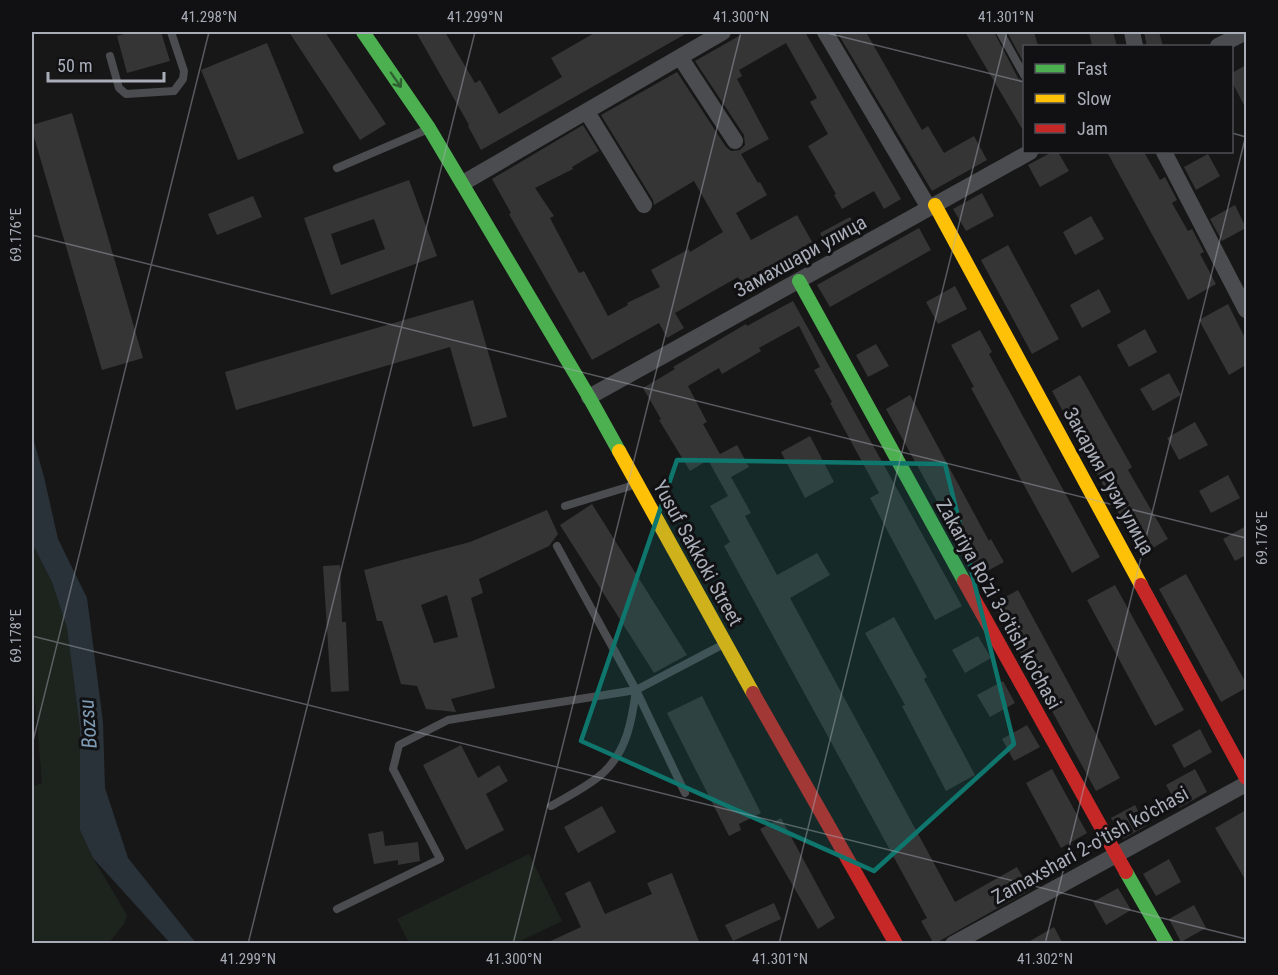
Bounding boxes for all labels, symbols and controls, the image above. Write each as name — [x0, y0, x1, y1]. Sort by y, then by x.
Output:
text: 41.298°N — [181, 8, 237, 26]
text: 41.299°N — [447, 8, 503, 26]
text: 41.300°N — [713, 8, 769, 26]
text: 41.301°N — [978, 8, 1034, 26]
scale bar — [48, 45, 164, 83]
legend — [1023, 45, 1233, 153]
text: 50 m — [57, 55, 92, 76]
text: Fast — [1077, 58, 1108, 79]
one-way arrow — [390, 71, 402, 87]
text: Slow — [1077, 88, 1112, 109]
text: Jam — [1077, 118, 1108, 139]
text: 69.176°E — [7, 208, 25, 262]
street label: Замахшари улица — [730, 210, 870, 302]
street label: Закария Рузи улица — [1058, 403, 1160, 559]
street label: Yusuf Sakkoki Street — [648, 476, 748, 630]
street label: Zakariya Ro'zi 3-o'tish ko'chasi — [931, 495, 1067, 713]
text: 69.176°E — [1253, 511, 1271, 565]
text: 69.178°E — [7, 609, 25, 663]
water label: Bozsu — [74, 698, 102, 749]
street label: Zamaxshari 2-o'tish ko'chasi — [988, 781, 1192, 909]
text: 41.299°N — [220, 950, 276, 968]
text: 41.300°N — [486, 950, 542, 968]
text: 41.301°N — [752, 950, 808, 968]
text: 41.302°N — [1017, 950, 1073, 968]

